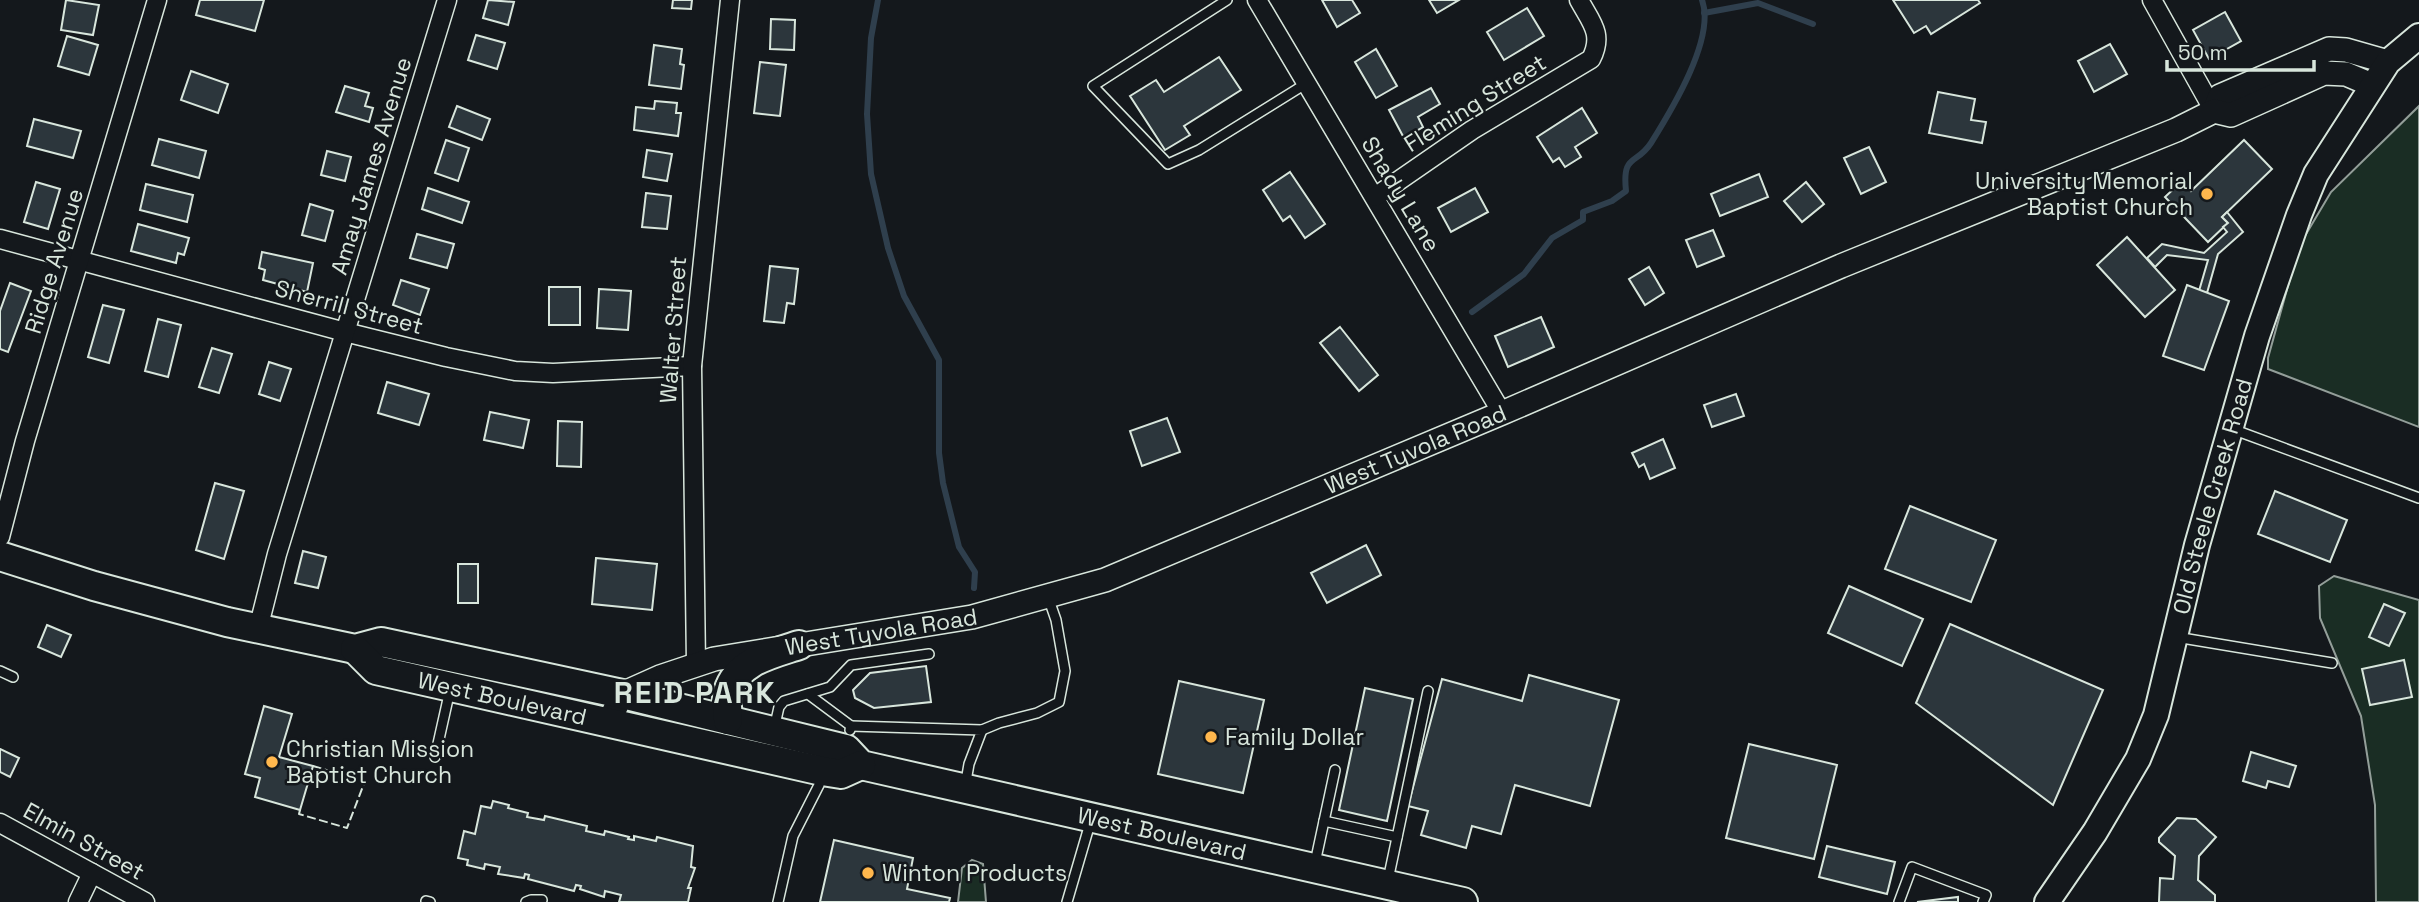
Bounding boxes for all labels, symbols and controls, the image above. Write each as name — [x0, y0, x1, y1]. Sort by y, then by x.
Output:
scale bar — [2167, 28, 2314, 72]
text: 50 m — [2178, 39, 2228, 66]
street label: Fleming Street — [1398, 47, 1552, 159]
street label: Amay James Avenue — [324, 54, 418, 278]
street label: Shady Lane — [1355, 131, 1447, 257]
place label: University Memorial Baptist Church — [1975, 166, 2193, 222]
street label: Ridge Avenue — [18, 185, 90, 337]
marker: University Memorial Baptist Church — [2199, 186, 2215, 202]
street label: Walter Street — [653, 255, 693, 405]
street label: Sherrill Street — [272, 273, 426, 341]
street label: Old Steele Creek Road — [2166, 375, 2259, 617]
street label: West Tyvola Road — [1320, 398, 1511, 501]
street label: West Tyvola Road — [783, 601, 980, 662]
street label: West Boulevard — [415, 665, 590, 732]
district label: REID PARK — [614, 673, 776, 712]
place label: Family Dollar — [1225, 722, 1364, 752]
marker: Family Dollar — [1203, 729, 1219, 745]
place label: Christian Mission Baptist Church — [286, 734, 474, 790]
marker: Christian Mission Baptist Church — [264, 754, 280, 770]
street label: Elmin Street — [18, 795, 150, 887]
street label: West Boulevard — [1075, 800, 1249, 867]
place label: Winton Products — [882, 858, 1067, 888]
marker: Winton Products — [860, 865, 876, 881]

